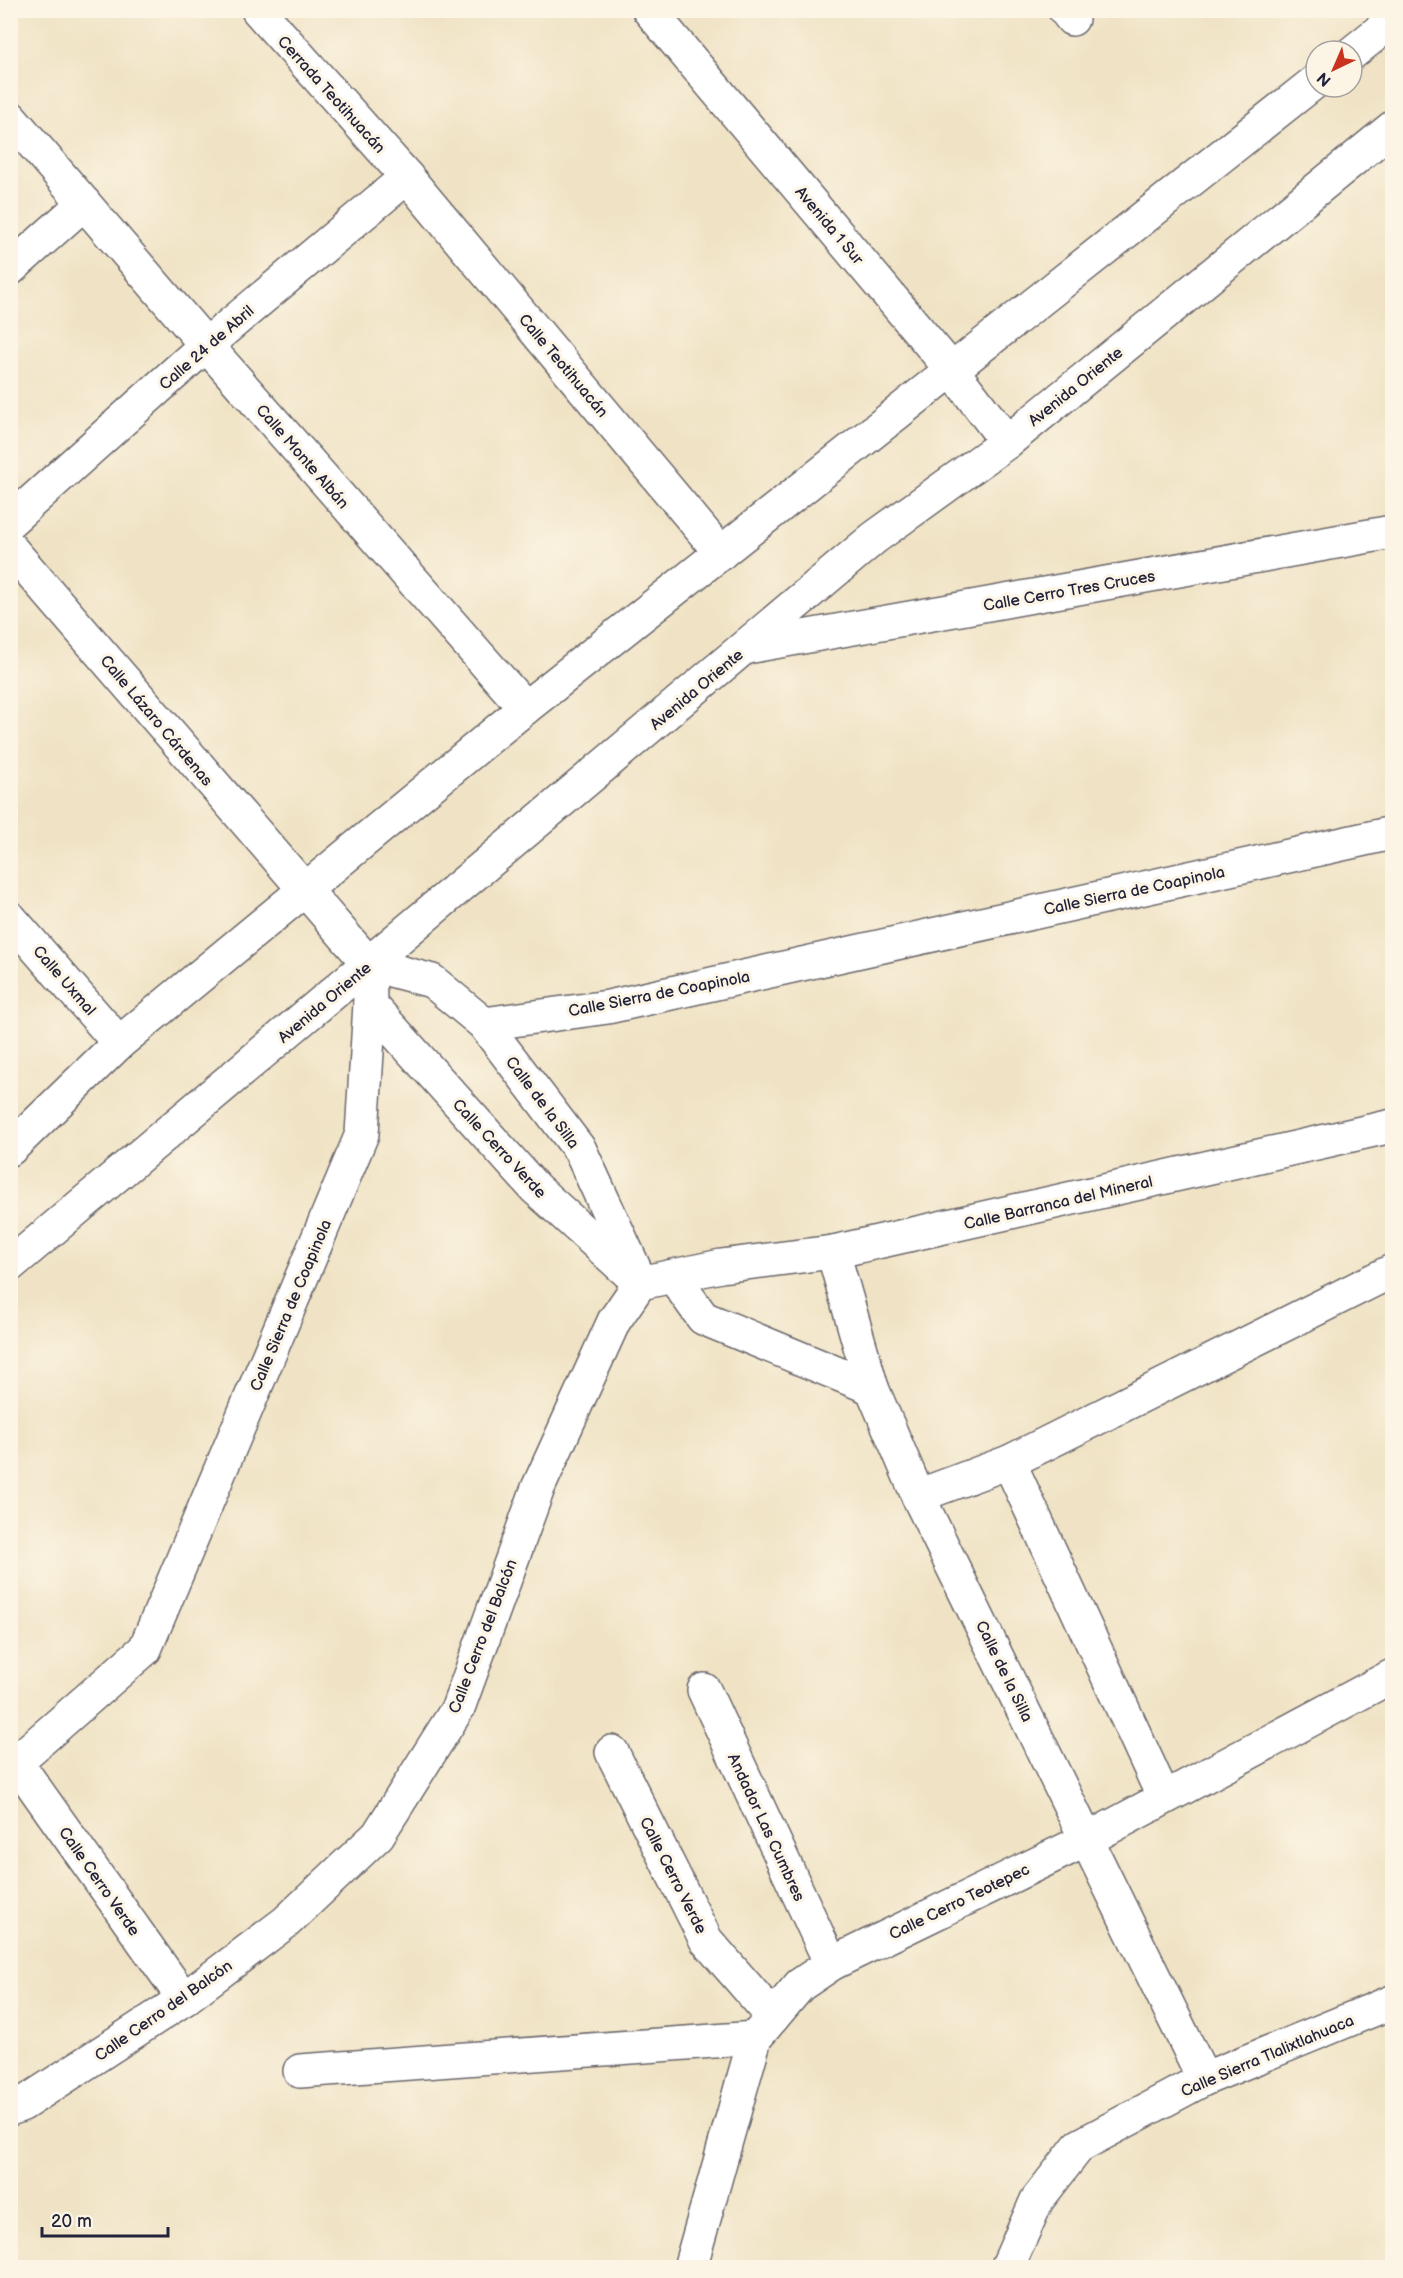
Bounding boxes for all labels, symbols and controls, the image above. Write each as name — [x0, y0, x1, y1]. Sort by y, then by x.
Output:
street label: Cerrada Teotihuacán — [273, 32, 389, 158]
north arrow — [1304, 39, 1364, 99]
text: N — [1314, 68, 1336, 90]
street label: Avenida 1 Sur — [791, 183, 867, 269]
street label: Calle 24 de Abril — [156, 302, 258, 394]
street label: Calle Teotihuacán — [514, 310, 612, 422]
street label: Avenida Oriente — [1025, 343, 1127, 431]
street label: Calle Monte Albán — [251, 401, 352, 513]
street label: Calle Cerro Tres Cruces — [982, 567, 1157, 616]
street label: Avenida Oriente — [646, 645, 748, 735]
street label: Calle Lázaro Cárdenas — [96, 652, 216, 790]
street label: Calle Sierra de Coapinola — [1042, 863, 1227, 920]
street label: Calle Uxmal — [28, 942, 99, 1020]
street label: Avenida Oriente — [274, 958, 376, 1048]
street label: Calle Sierra de Coapinola — [567, 968, 752, 1021]
street label: Calle de la Silla — [501, 1053, 583, 1153]
street label: Calle Cerro Verde — [448, 1096, 550, 1203]
street label: Calle Barranca del Mineral — [962, 1172, 1155, 1234]
street label: Calle Sierra de Coapinola — [247, 1217, 336, 1394]
street label: Calle Cerro del Balcón — [445, 1557, 522, 1716]
street label: Calle de la Silla — [971, 1618, 1036, 1725]
street label: Andador Las Cumbres — [723, 1751, 808, 1905]
street label: Calle Cerro Verde — [635, 1814, 711, 1938]
street label: Calle Cerro Verde — [54, 1824, 144, 1940]
street label: Calle Cerro Teotepec — [886, 1860, 1033, 1945]
street label: Calle Cerro del Balcón — [91, 1957, 236, 2066]
street label: Calle Sierra Tlalixtlahuaca — [1178, 2011, 1357, 2102]
scale bar — [42, 2200, 168, 2238]
text: 20 m — [51, 2211, 92, 2232]

